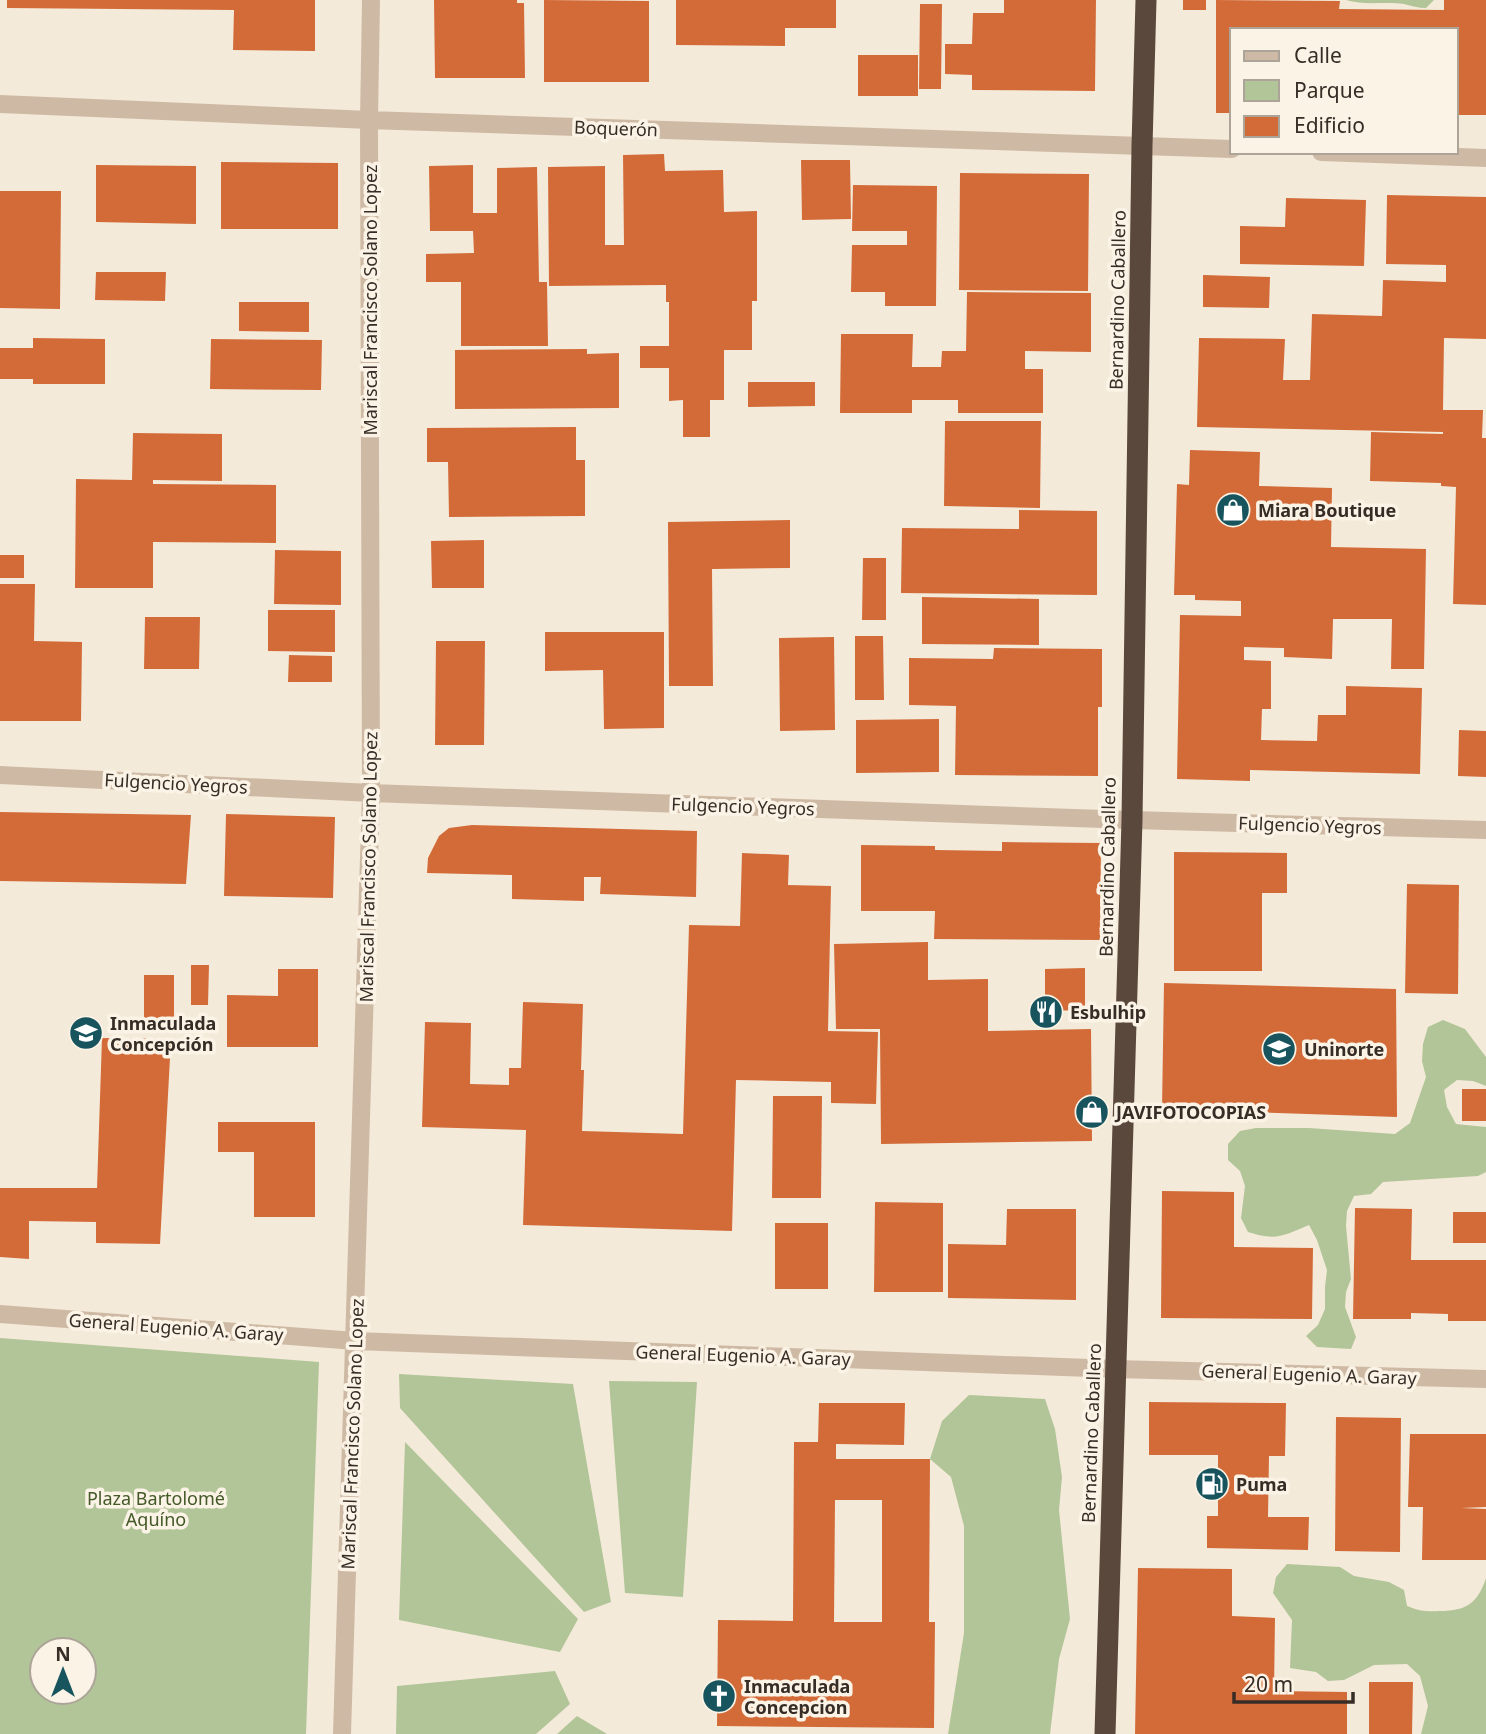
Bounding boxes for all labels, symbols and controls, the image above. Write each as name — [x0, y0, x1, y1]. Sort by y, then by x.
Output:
legend — [1230, 28, 1458, 154]
text: Calle — [1294, 41, 1342, 69]
text: Parque — [1294, 76, 1364, 104]
text: Edificio — [1294, 111, 1365, 139]
street label: Boquerón — [574, 115, 658, 141]
street label: Mariscal Francisco Solano Lopez — [358, 165, 382, 435]
street label: Bernardino Caballero — [1103, 210, 1131, 390]
shop icon: Miara Boutique — [1214, 491, 1252, 529]
place label: Miara Boutique — [1258, 498, 1396, 522]
street label: Mariscal Francisco Solano Lopez — [354, 731, 382, 1003]
street label: Fulgencio Yegros — [104, 767, 248, 799]
street label: Bernardino Caballero — [1093, 777, 1121, 957]
street label: Fulgencio Yegros — [671, 792, 815, 820]
street label: Fulgencio Yegros — [1238, 811, 1382, 839]
restaurant icon: Esbulhip — [1027, 993, 1065, 1031]
place label: Esbulhip — [1070, 1000, 1146, 1024]
place label: Inmaculada Concepción — [110, 1011, 216, 1056]
school or university icon: Inmaculada Concepción — [67, 1014, 105, 1052]
school or university icon: Uninorte — [1260, 1030, 1298, 1068]
place label: Uninorte — [1304, 1037, 1384, 1061]
shop icon: JAVIFOTOCOPIAS — [1073, 1093, 1111, 1131]
place label: JAVIFOTOCOPIAS — [1114, 1100, 1266, 1124]
street label: Mariscal Francisco Solano Lopez — [335, 1298, 369, 1570]
street label: General Eugenio A. Garay — [68, 1308, 285, 1347]
street label: General Eugenio A. Garay — [635, 1339, 852, 1371]
street label: Bernardino Caballero — [1076, 1343, 1106, 1523]
street label: General Eugenio A. Garay — [1201, 1358, 1418, 1390]
fuel station icon: Puma — [1193, 1465, 1231, 1503]
place label: Puma — [1236, 1472, 1287, 1496]
park label: Plaza Bartolomé Aquíno — [87, 1486, 225, 1531]
north arrow — [28, 1636, 98, 1706]
text: N — [55, 1641, 71, 1667]
scale bar — [1234, 1660, 1353, 1704]
text: 20 m — [1244, 1670, 1293, 1698]
place label: Inmaculada Concepcion — [744, 1674, 850, 1719]
church icon: Inmaculada Concepcion — [700, 1677, 738, 1715]

